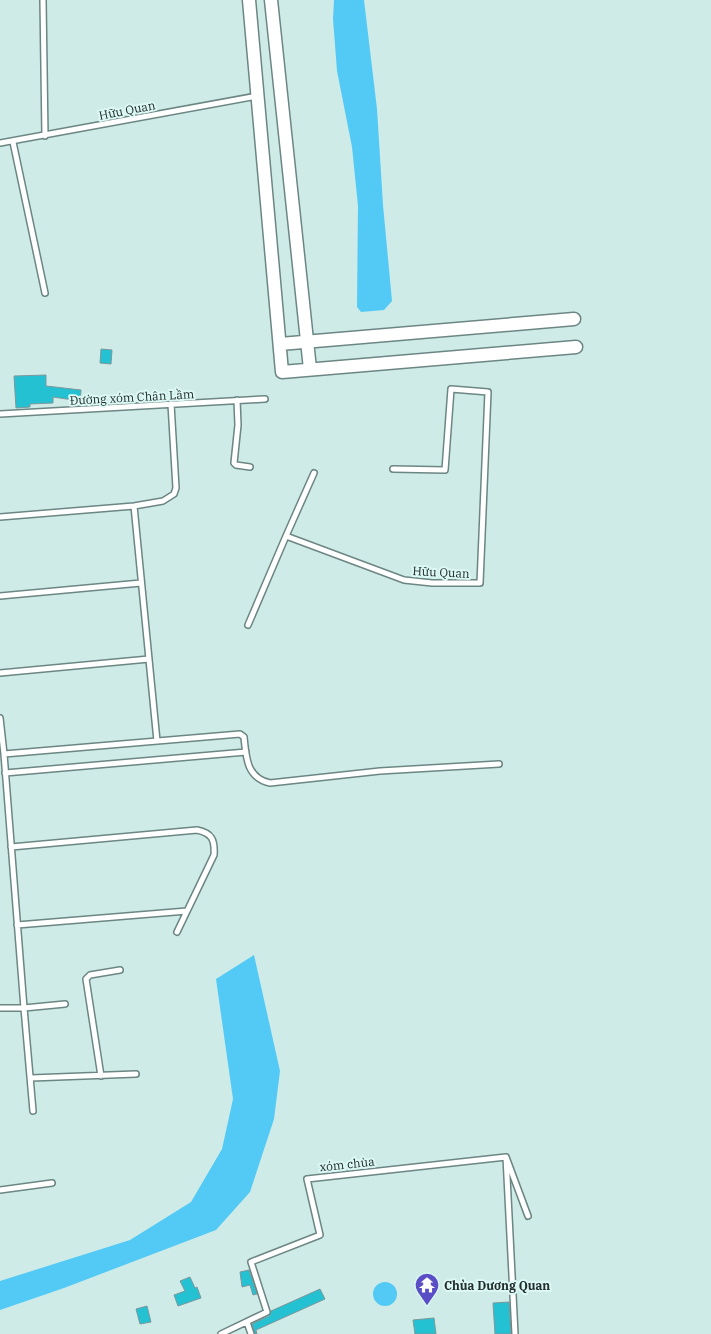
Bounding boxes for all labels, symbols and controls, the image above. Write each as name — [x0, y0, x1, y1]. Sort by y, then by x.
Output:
street label: Hữu Quan — [97, 97, 157, 123]
street label: Đường xóm Chân Lầm — [69, 386, 195, 408]
street label: Hữu Quan — [412, 563, 470, 581]
street label: xóm chùa — [319, 1154, 376, 1174]
temple icon: Chùa Dương Quan — [414, 1272, 440, 1306]
place label: Chùa Dương Quan — [444, 1278, 550, 1293]

